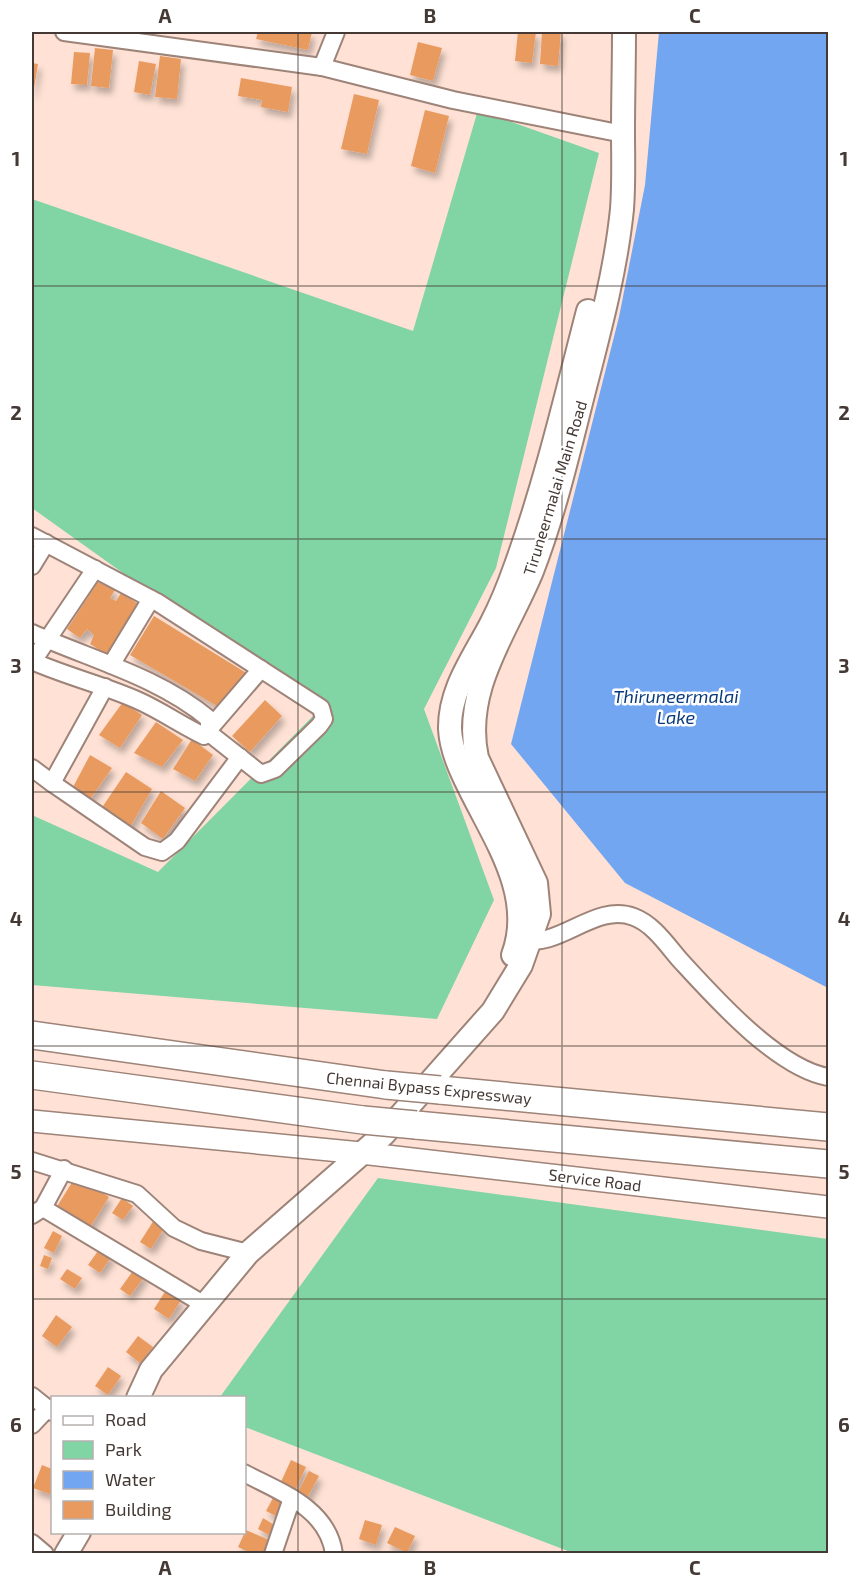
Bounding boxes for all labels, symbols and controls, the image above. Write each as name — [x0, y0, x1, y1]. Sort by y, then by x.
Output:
text: A — [158, 3, 172, 27]
text: B — [424, 3, 436, 27]
text: C — [689, 3, 701, 27]
text: 1 — [12, 146, 20, 170]
text: 1 — [840, 146, 848, 170]
street label: Tiruneermalai Main Road — [519, 398, 590, 578]
text: 2 — [10, 400, 22, 424]
text: 2 — [838, 400, 850, 424]
text: 3 — [10, 653, 22, 677]
text: 3 — [838, 653, 850, 677]
water label: Thiruneermalai Lake — [613, 685, 739, 728]
text: 4 — [10, 906, 23, 930]
text: 4 — [838, 906, 851, 930]
street label: Chennai Bypass Expressway — [325, 1067, 533, 1108]
text: 5 — [10, 1159, 22, 1183]
text: 5 — [838, 1159, 850, 1183]
street label: Service Road — [548, 1164, 642, 1195]
legend — [51, 1396, 246, 1534]
text: Road — [105, 1408, 146, 1430]
text: 6 — [10, 1412, 22, 1436]
text: 6 — [838, 1412, 850, 1436]
text: Park — [105, 1438, 142, 1460]
text: Water — [105, 1468, 155, 1490]
text: Building — [105, 1498, 172, 1520]
text: A — [158, 1555, 172, 1579]
text: B — [424, 1555, 436, 1579]
text: C — [689, 1555, 701, 1579]

